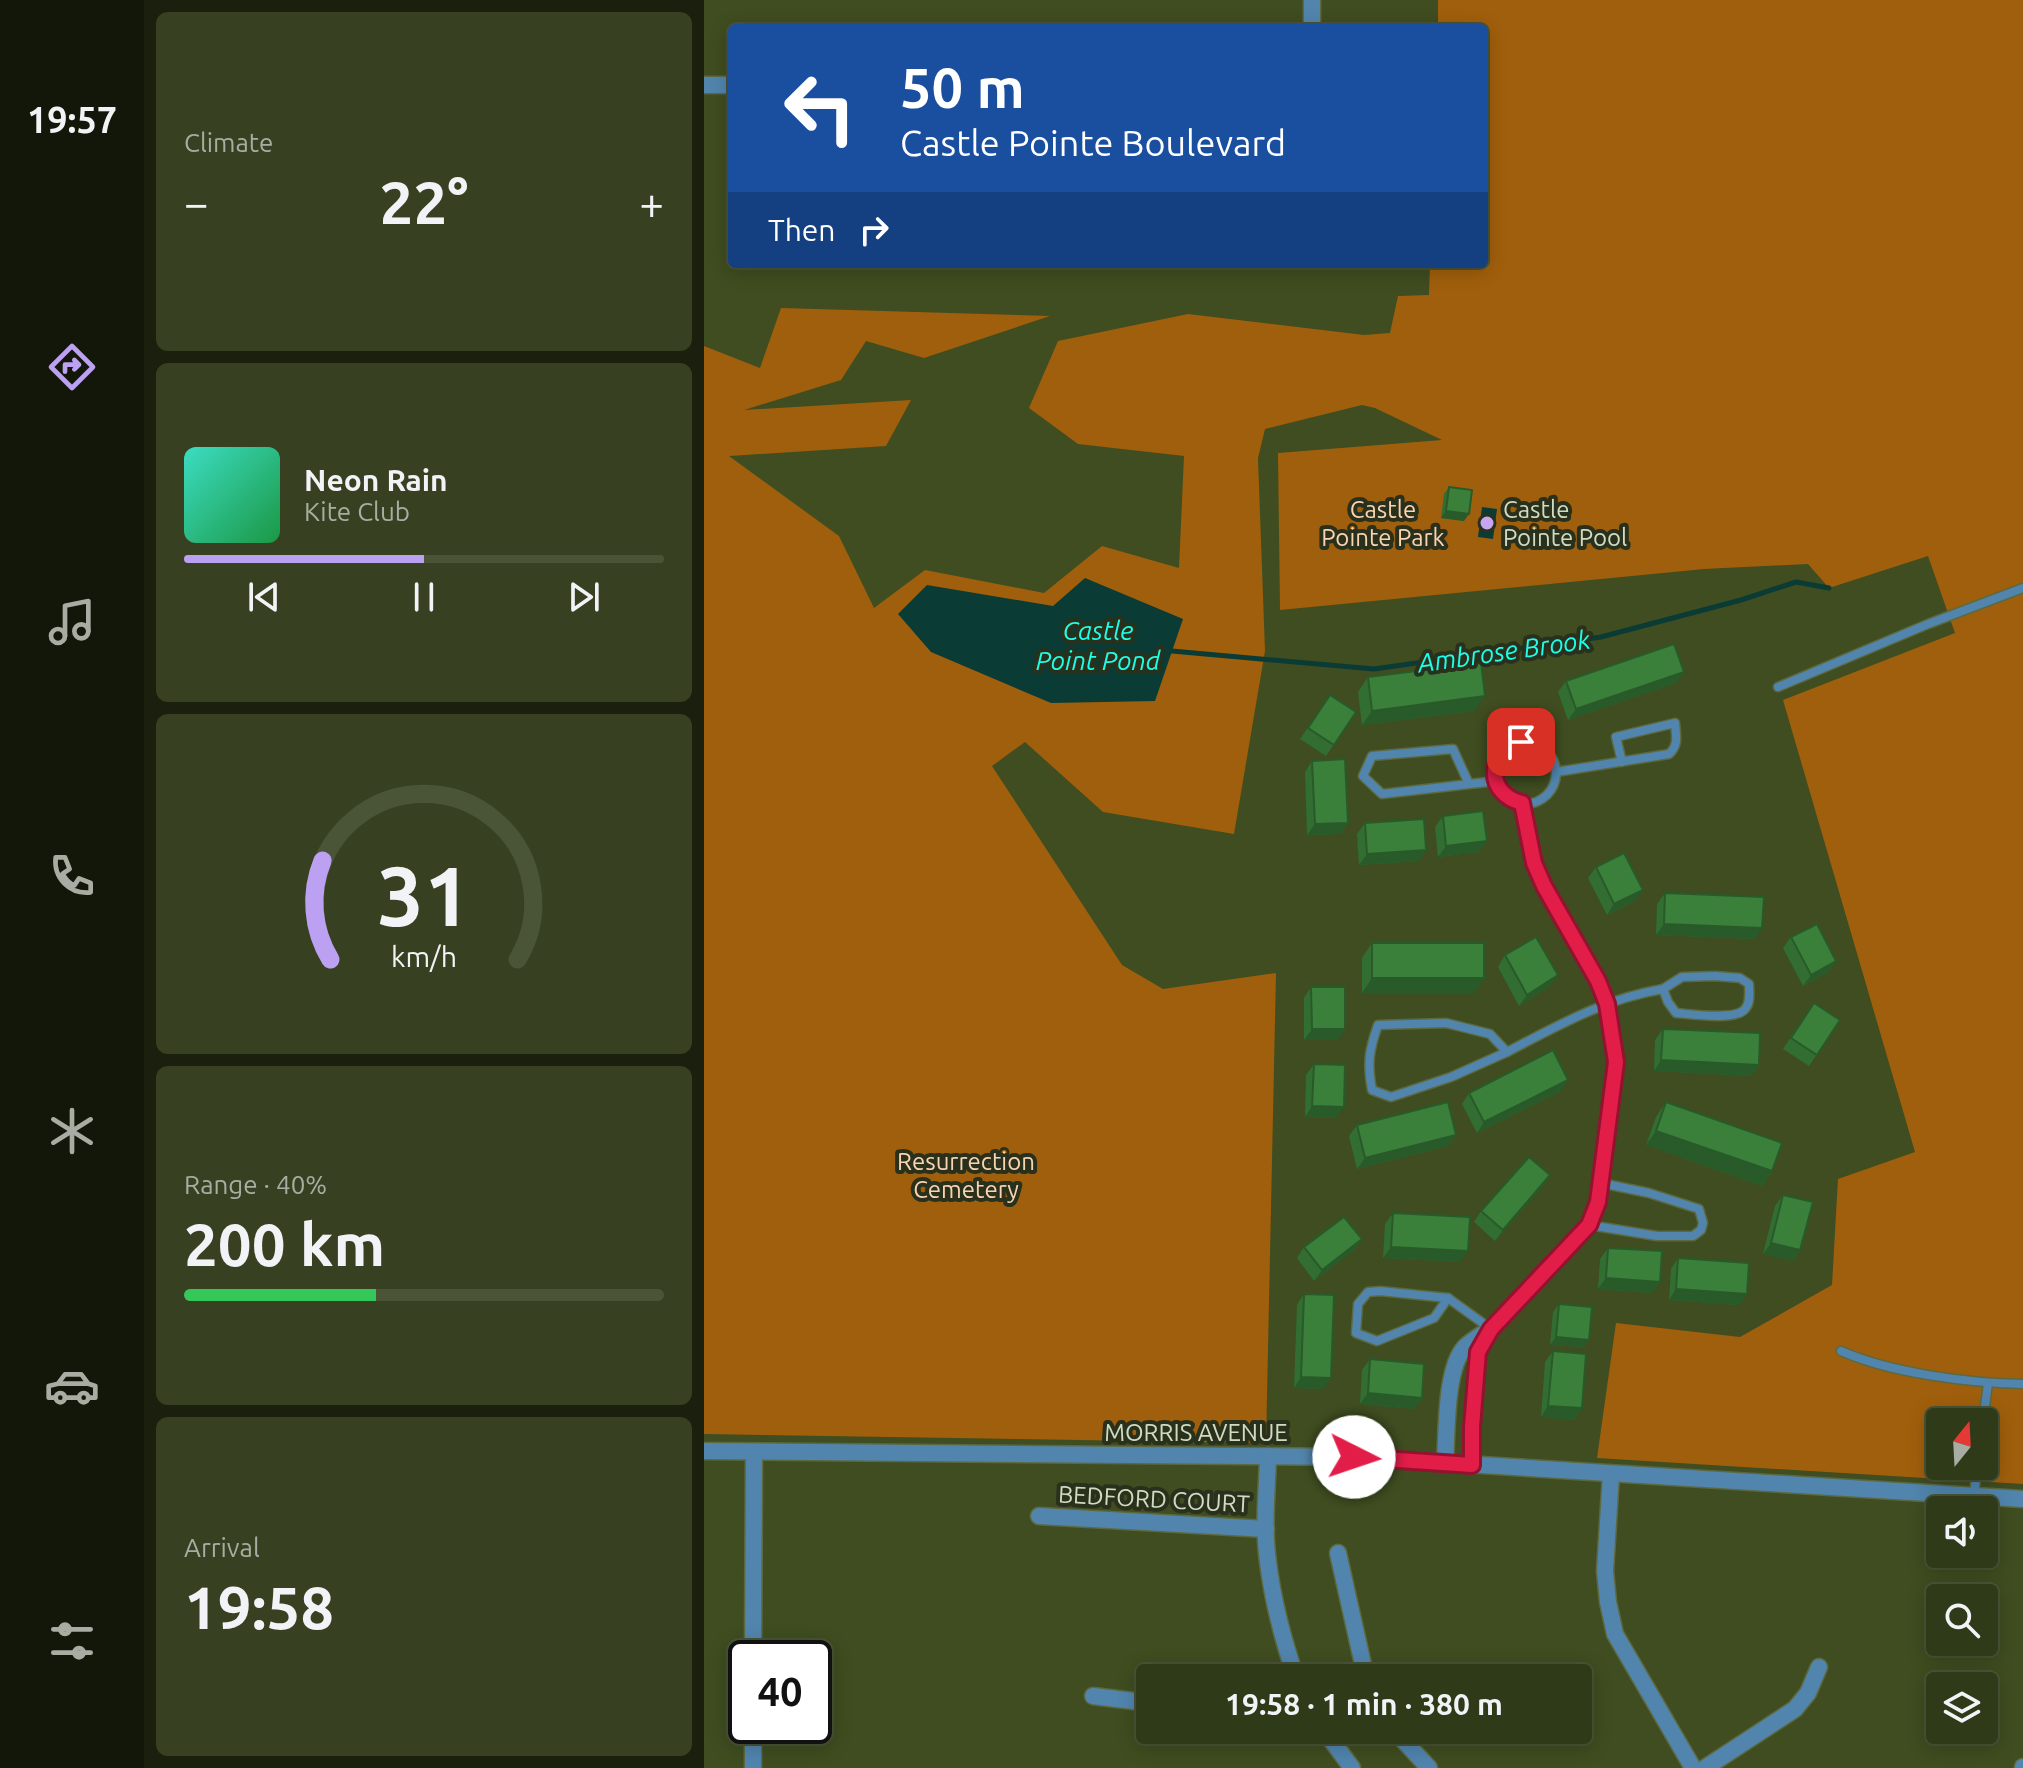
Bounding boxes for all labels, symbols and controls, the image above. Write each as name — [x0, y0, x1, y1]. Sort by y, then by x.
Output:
icon: left — [768, 56, 872, 160]
text: 50 m — [900, 56, 1025, 119]
text: 19:57 — [27, 99, 117, 140]
text: Castle Pointe Boulevard — [900, 122, 1286, 163]
text: Climate — [184, 128, 273, 157]
text: 22° — [380, 168, 468, 235]
text: − — [184, 178, 209, 227]
text: + — [639, 178, 664, 227]
icon: right — [852, 208, 896, 252]
text: Then — [768, 213, 836, 247]
icon: directions — [44, 339, 100, 395]
text: Neon Rain — [304, 463, 448, 497]
park label: Castle Pointe Park — [1321, 496, 1445, 551]
place label: Castle Pointe Pool — [1503, 496, 1627, 551]
text: Kite Club — [304, 497, 410, 526]
marker: Castle Pointe Pool — [1478, 514, 1496, 532]
icon: previous — [242, 575, 286, 619]
icon: pause — [402, 575, 446, 619]
icon: next — [562, 575, 606, 619]
icon: music — [44, 594, 100, 650]
water label: Castle Point Pond — [1036, 616, 1162, 675]
water label: Ambrose Brook — [1414, 624, 1593, 678]
pin — [1487, 708, 1555, 776]
icon: arrive — [1499, 720, 1543, 764]
icon: phone — [44, 848, 100, 904]
text: 31 — [377, 848, 471, 942]
text: km/h — [391, 940, 457, 972]
icon: climate — [44, 1103, 100, 1159]
park label: Resurrection Cemetery — [897, 1148, 1035, 1203]
text: Range · 40% — [184, 1170, 327, 1199]
text: 200 km — [184, 1210, 385, 1277]
icon: car — [44, 1358, 100, 1414]
north arrow — [1926, 1408, 1998, 1480]
map controls — [1926, 1408, 1998, 1744]
position arrow — [1312, 1415, 1396, 1499]
street label: MORRIS AVENUE — [1104, 1419, 1288, 1446]
street label: BEDFORD COURT — [1057, 1480, 1251, 1518]
button: sound — [1926, 1496, 1998, 1568]
text: Arrival — [184, 1533, 260, 1562]
text: 19:58 — [184, 1573, 334, 1640]
button: search — [1926, 1584, 1998, 1656]
icon: filters — [44, 1613, 100, 1669]
speed limit sign: 40 — [728, 1640, 832, 1744]
button: layers — [1926, 1672, 1998, 1744]
text: 19:58 · 1 min · 380 m — [1225, 1687, 1503, 1721]

